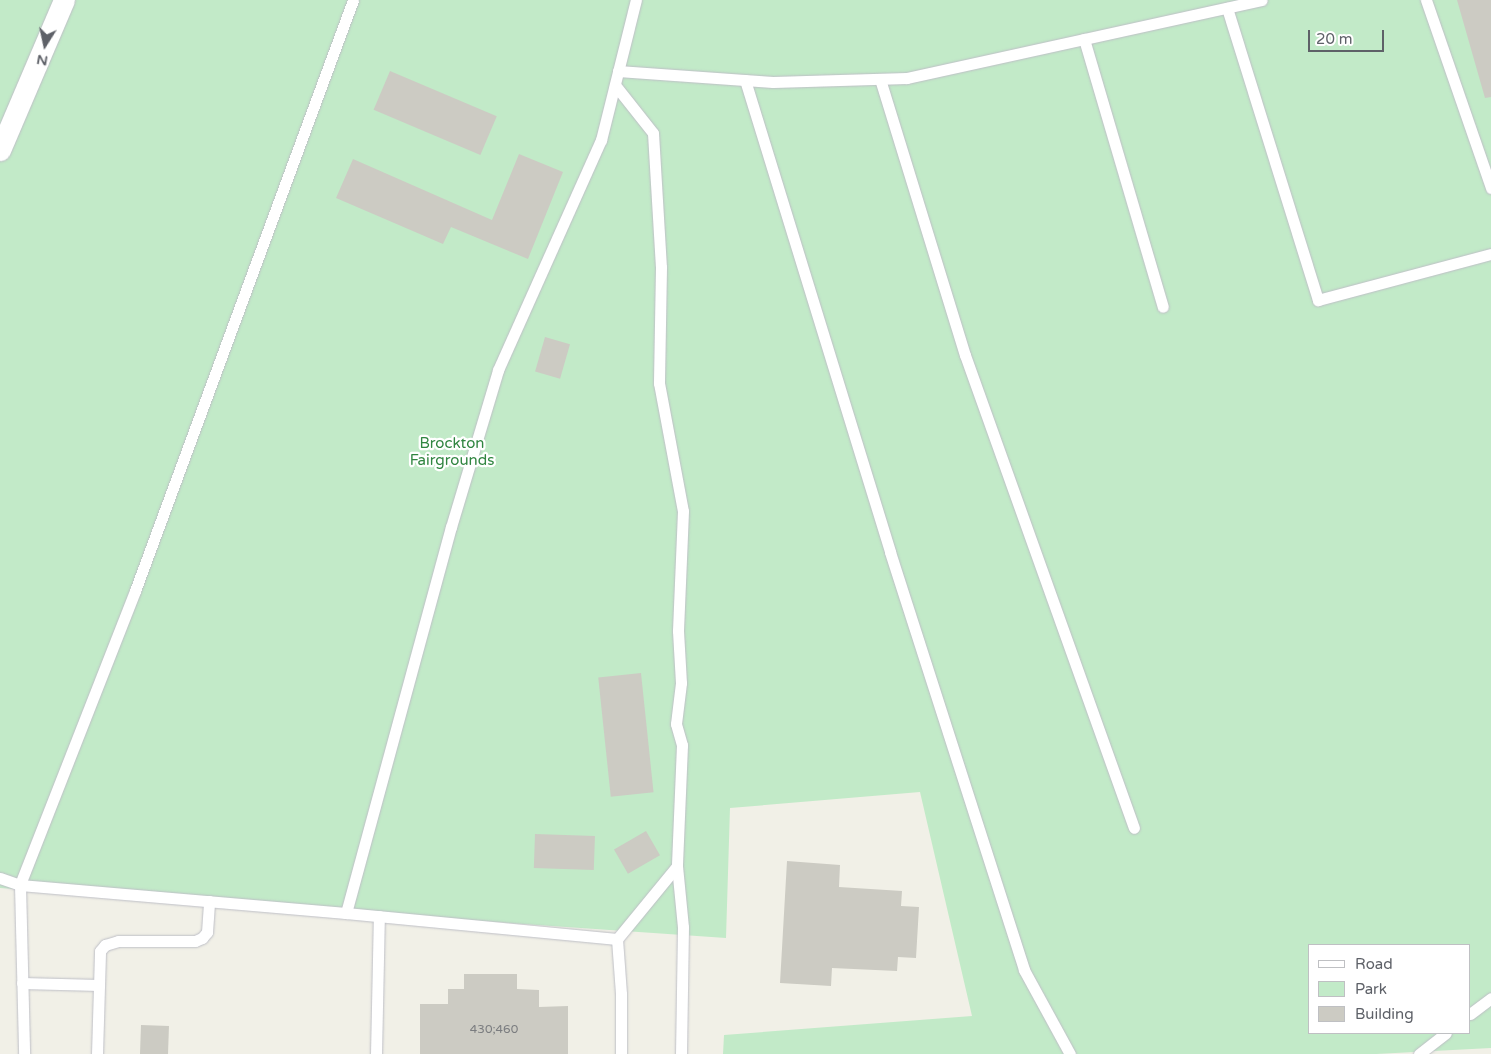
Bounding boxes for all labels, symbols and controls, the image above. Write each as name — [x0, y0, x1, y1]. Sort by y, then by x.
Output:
north arrow — [20, 20, 70, 70]
scale bar — [1311, 20, 1387, 52]
text: 20 m — [1316, 30, 1353, 48]
text: N — [35, 51, 49, 70]
park label: Brockton Fairgrounds — [410, 434, 494, 469]
legend — [1308, 944, 1471, 1034]
text: Road — [1355, 955, 1393, 973]
text: Park — [1355, 980, 1387, 998]
text: Building — [1355, 1005, 1414, 1023]
house number: 430;460 — [470, 1023, 518, 1037]

